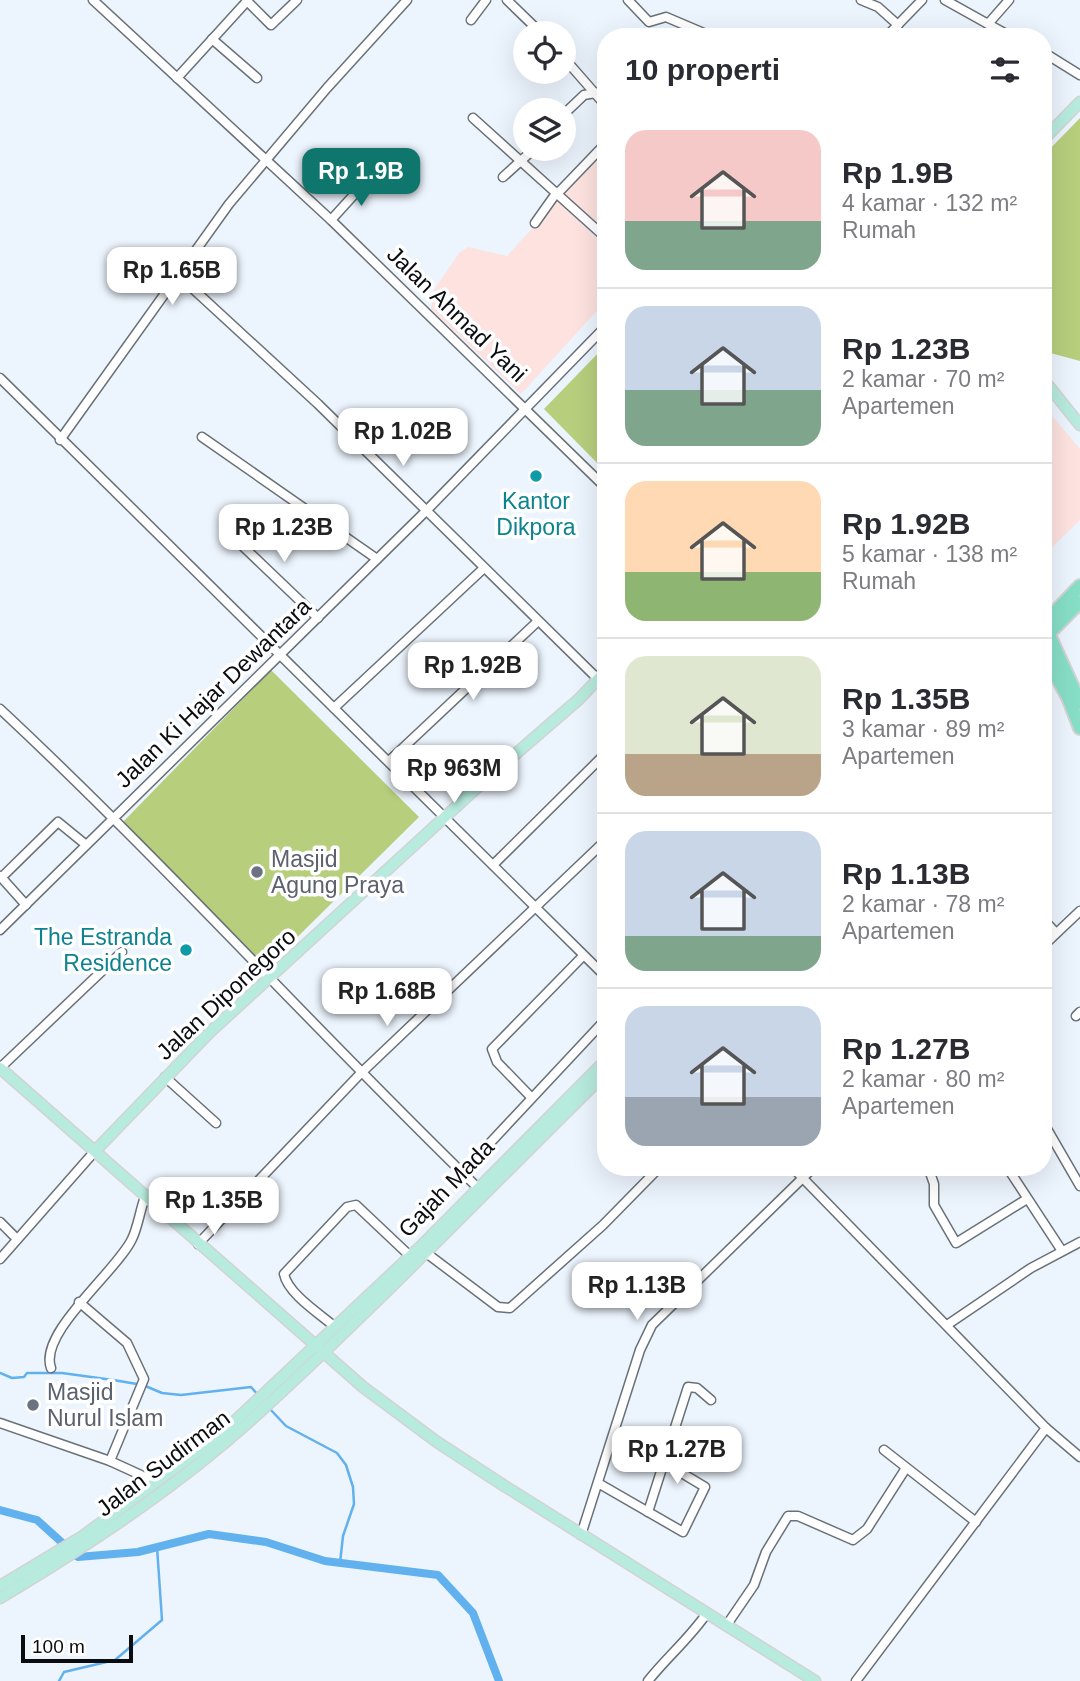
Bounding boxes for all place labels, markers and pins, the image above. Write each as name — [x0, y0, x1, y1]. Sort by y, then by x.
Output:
pin: Rp 1.9B — [296, 148, 426, 208]
pin: Rp 1.65B — [100, 247, 244, 307]
pin: Rp 1.02B — [331, 408, 475, 468]
marker: Kantor Dikpora — [528, 468, 544, 484]
place label: Kantor Dikpora — [496, 488, 576, 540]
pin: Rp 1.23B — [212, 504, 356, 564]
pin: Rp 1.92B — [401, 642, 545, 702]
pin: Rp 963M — [389, 746, 519, 805]
place label: Masjid Agung Praya — [271, 846, 404, 898]
marker: Masjid Agung Praya — [249, 864, 265, 880]
place label: The Estranda Residence — [34, 924, 172, 976]
marker: The Estranda Residence — [178, 942, 194, 958]
pin: Rp 1.68B — [315, 968, 459, 1028]
pin: Rp 1.35B — [142, 1178, 286, 1237]
pin: Rp 1.13B — [565, 1262, 709, 1322]
place label: Masjid Nurul Islam — [47, 1379, 163, 1431]
marker: Masjid Nurul Islam — [25, 1397, 41, 1413]
pin: Rp 1.27B — [605, 1426, 749, 1486]

